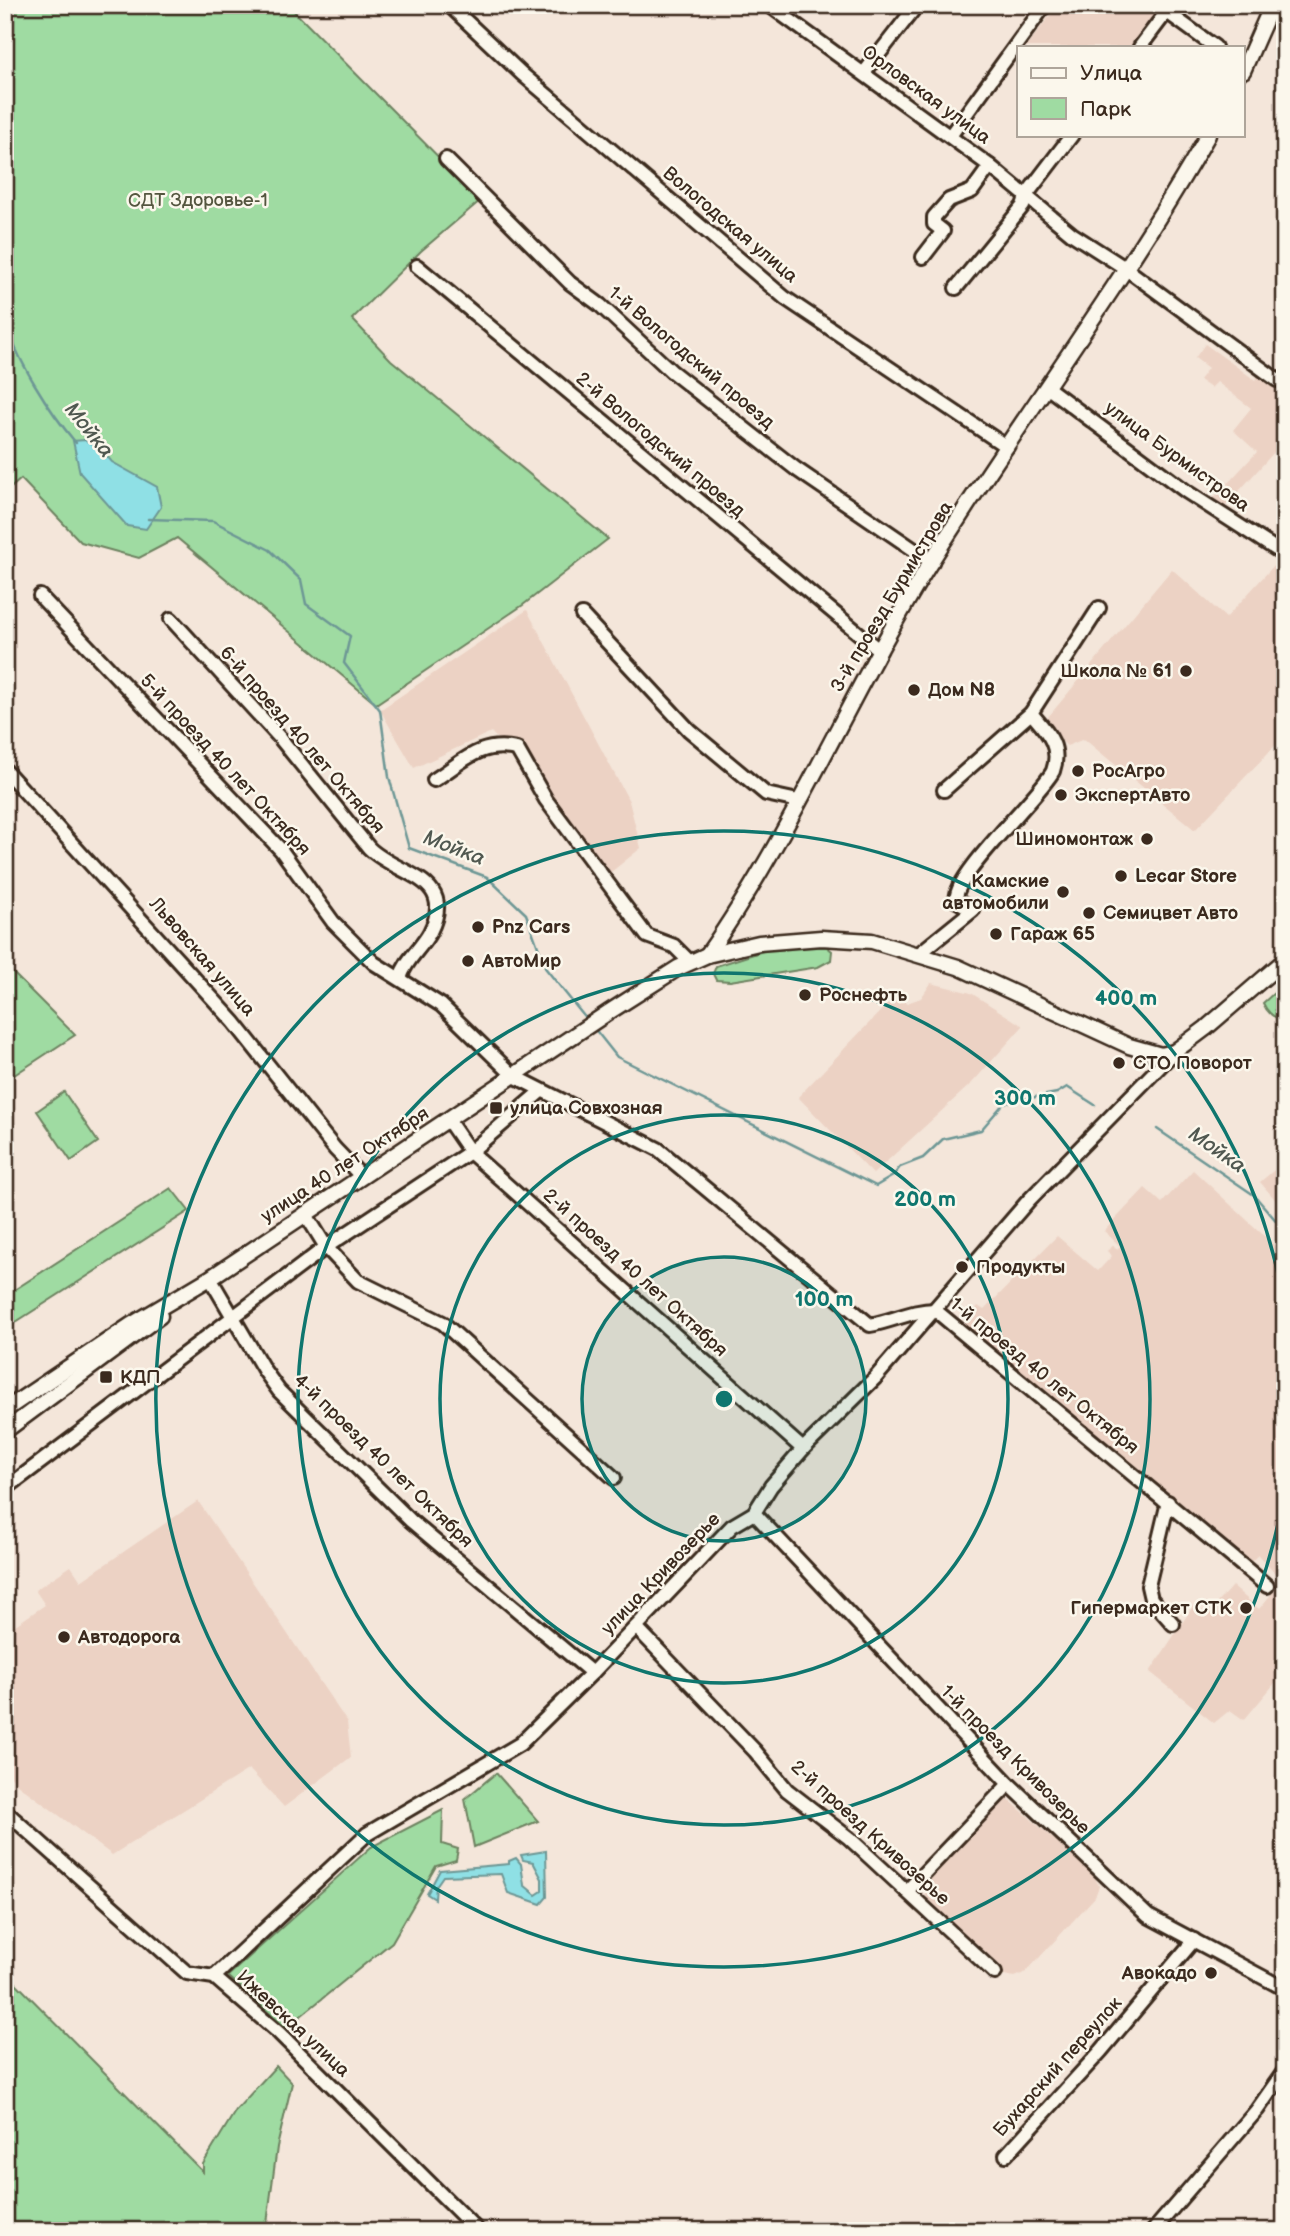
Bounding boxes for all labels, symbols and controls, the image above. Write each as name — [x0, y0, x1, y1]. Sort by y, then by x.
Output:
street label: Орловская улица — [857, 41, 995, 149]
legend — [1017, 46, 1244, 136]
text: Улица — [1080, 61, 1143, 86]
text: Парк — [1080, 97, 1131, 122]
street label: Вологодская улица — [658, 162, 802, 288]
park label: СДТ Здоровье-1 — [128, 189, 268, 212]
street label: 1-й Вологодский проезд — [603, 282, 779, 434]
street label: 2-й Вологодский проезд — [571, 368, 749, 523]
water label: Мойка — [59, 397, 119, 463]
street label: улица Бурмистрова — [1100, 397, 1254, 517]
street label: 3-й проезд Бурмистрова — [826, 497, 958, 697]
street label: 6-й проезд 40 лет Октября — [214, 642, 390, 838]
place label: Школа № 61 — [1060, 660, 1172, 683]
marker: Школа № 61 — [1178, 663, 1194, 679]
street label: 5-й проезд 40 лет Октября — [135, 669, 315, 861]
place label: Дом N8 — [928, 679, 995, 702]
marker: Дом N8 — [906, 682, 922, 698]
place label: РосАгро — [1092, 760, 1165, 783]
marker: РосАгро — [1070, 763, 1086, 779]
place label: ЭкспертАвто — [1075, 784, 1190, 807]
marker: ЭкспертАвто — [1053, 787, 1069, 803]
water label: Мойка — [420, 825, 488, 871]
place label: Шиномонтаж — [1015, 828, 1134, 851]
marker: Шиномонтаж — [1139, 831, 1155, 847]
place label: Lecar Store — [1135, 865, 1237, 888]
marker: Lecar Store — [1113, 868, 1129, 884]
place label: Камские автомобили — [942, 870, 1049, 915]
marker: Камские автомобили — [1055, 884, 1071, 900]
street label: Львовская улица — [144, 892, 260, 1021]
place label: Семицвет Авто — [1103, 902, 1238, 925]
marker: Семицвет Авто — [1081, 905, 1097, 921]
place label: Pnz Cars — [492, 916, 570, 939]
marker: Pnz Cars — [470, 919, 486, 935]
place label: Гараж 65 — [1010, 923, 1095, 946]
marker: Гараж 65 — [988, 926, 1004, 942]
place label: АвтоМир — [481, 950, 562, 973]
marker: АвтоМир — [460, 953, 476, 969]
place label: Роснефть — [819, 984, 908, 1007]
text: 400 m — [1095, 986, 1157, 1011]
marker: Роснефть — [797, 987, 813, 1003]
place label: СТО Поворот — [1133, 1052, 1252, 1075]
marker: СТО Поворот — [1111, 1055, 1127, 1071]
text: 300 m — [994, 1086, 1056, 1111]
place label: улица Совхозная — [510, 1097, 663, 1120]
marker: улица Совхозная — [488, 1100, 504, 1116]
street label: улица 40 лет Октября — [257, 1102, 433, 1228]
water label: Мойка — [1184, 1121, 1250, 1179]
street label: 2-й проезд 40 лет Октября — [538, 1184, 732, 1362]
text: 200 m — [894, 1187, 956, 1212]
place label: Продукты — [976, 1256, 1065, 1279]
marker: Продукты — [954, 1259, 970, 1275]
text: 100 m — [795, 1287, 853, 1312]
street label: 1-й проезд 40 лет Октября — [945, 1293, 1143, 1459]
place label: КДП — [120, 1366, 160, 1389]
marker: КДП — [98, 1369, 114, 1385]
street label: 4-й проезд 40 лет Октября — [288, 1369, 478, 1553]
centre of rings — [712, 1387, 736, 1411]
street label: улица Кривозерье — [597, 1508, 726, 1640]
place label: Гипермаркет СТК — [1070, 1597, 1232, 1620]
marker: Гипермаркет СТК — [1238, 1600, 1254, 1616]
place label: Автодорога — [77, 1626, 181, 1649]
marker: Автодорога — [56, 1629, 72, 1645]
street label: 1-й проезд Кривозерье — [935, 1680, 1095, 1840]
street label: 2-й проезд Кривозерье — [786, 1756, 954, 1911]
place label: Авокадо — [1121, 1962, 1197, 1985]
marker: Авокадо — [1203, 1965, 1219, 1981]
street label: Ижевская улица — [232, 1966, 354, 2082]
street label: Бухарский переулок — [989, 1992, 1127, 2142]

